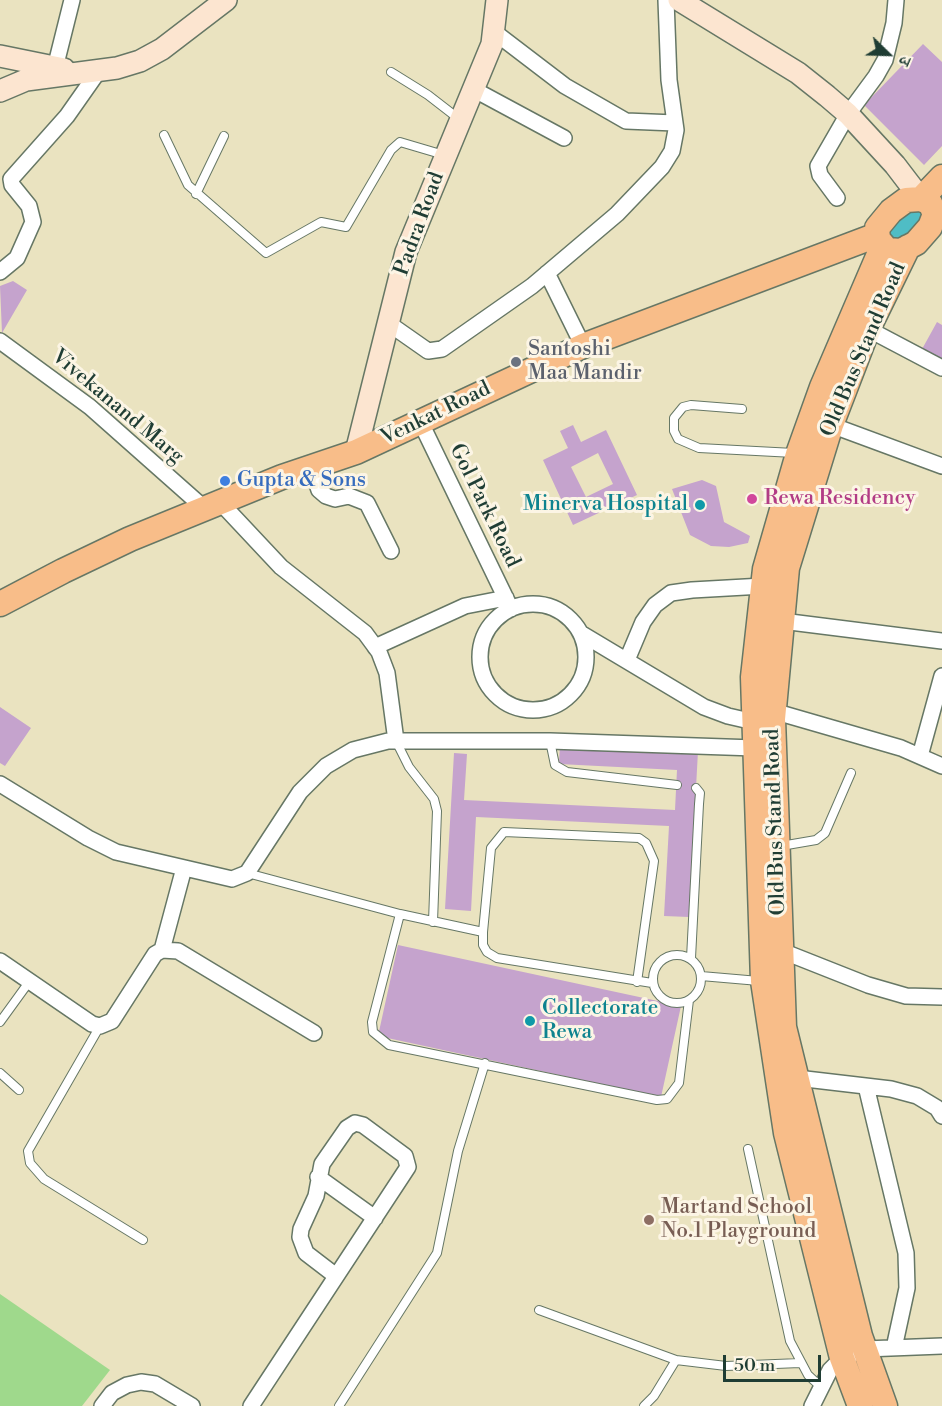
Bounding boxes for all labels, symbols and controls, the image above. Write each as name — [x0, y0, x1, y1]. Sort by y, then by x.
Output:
north arrow — [858, 24, 918, 84]
text: उ — [894, 53, 915, 69]
street label: Padra Road — [390, 169, 450, 279]
street label: Old Bus Stand Road — [816, 259, 912, 441]
place label: Santoshi Maa Mandir — [528, 337, 642, 387]
street label: Vivekanand Marg — [46, 344, 188, 470]
marker: Santoshi Maa Mandir — [509, 355, 523, 369]
street label: Venkat Road — [377, 377, 495, 451]
street label: Gol Park Road — [443, 440, 525, 572]
place label: Gupta & Sons — [237, 468, 366, 494]
marker: Gupta & Sons — [218, 474, 232, 488]
place label: Rewa Residency — [764, 486, 915, 512]
place label: Minerva Hospital — [523, 492, 688, 518]
marker: Rewa Residency — [745, 492, 759, 506]
marker: Minerva Hospital — [693, 498, 707, 512]
street label: Old Bus Stand Road — [760, 728, 792, 916]
place label: Collectorate Rewa — [542, 996, 658, 1046]
marker: Collectorate Rewa — [523, 1014, 537, 1028]
place label: Martand School No.1 Playground — [661, 1195, 816, 1245]
marker: Martand School No.1 Playground — [642, 1213, 656, 1227]
scale bar — [726, 1343, 824, 1381]
text: 50 m — [734, 1354, 775, 1377]

